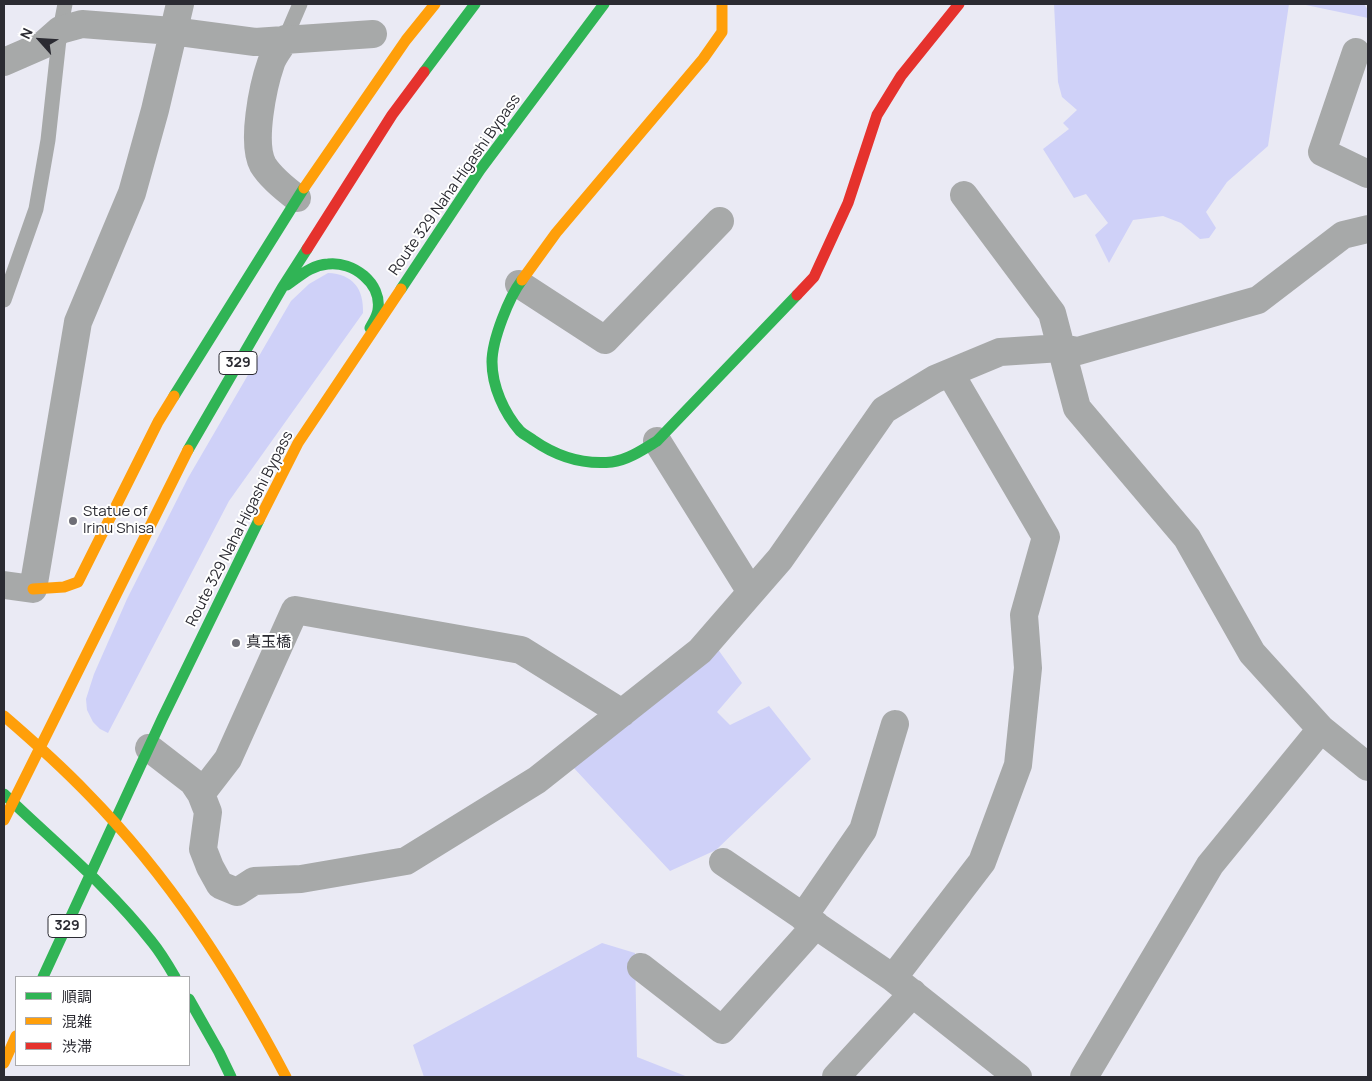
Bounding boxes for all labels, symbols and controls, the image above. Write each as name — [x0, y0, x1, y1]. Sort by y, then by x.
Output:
north arrow — [15, 15, 65, 65]
text: N — [15, 25, 37, 42]
street label: Route 329 Naha Higashi Bypass — [385, 91, 525, 279]
road number: 329 — [219, 352, 257, 374]
street label: Route 329 Naha Higashi Bypass — [183, 428, 297, 630]
place label: Statue of Irinu Shisa — [83, 503, 154, 538]
marker: Statue of Irinu Shisa — [67, 515, 79, 527]
place label: 真玉橋 — [246, 634, 291, 652]
marker: 真玉橋 — [230, 637, 242, 649]
road number: 329 — [48, 914, 86, 938]
legend — [15, 976, 190, 1066]
text: 順調 — [62, 986, 92, 1007]
text: 混雑 — [62, 1011, 92, 1032]
text: 渋滞 — [62, 1036, 92, 1057]

